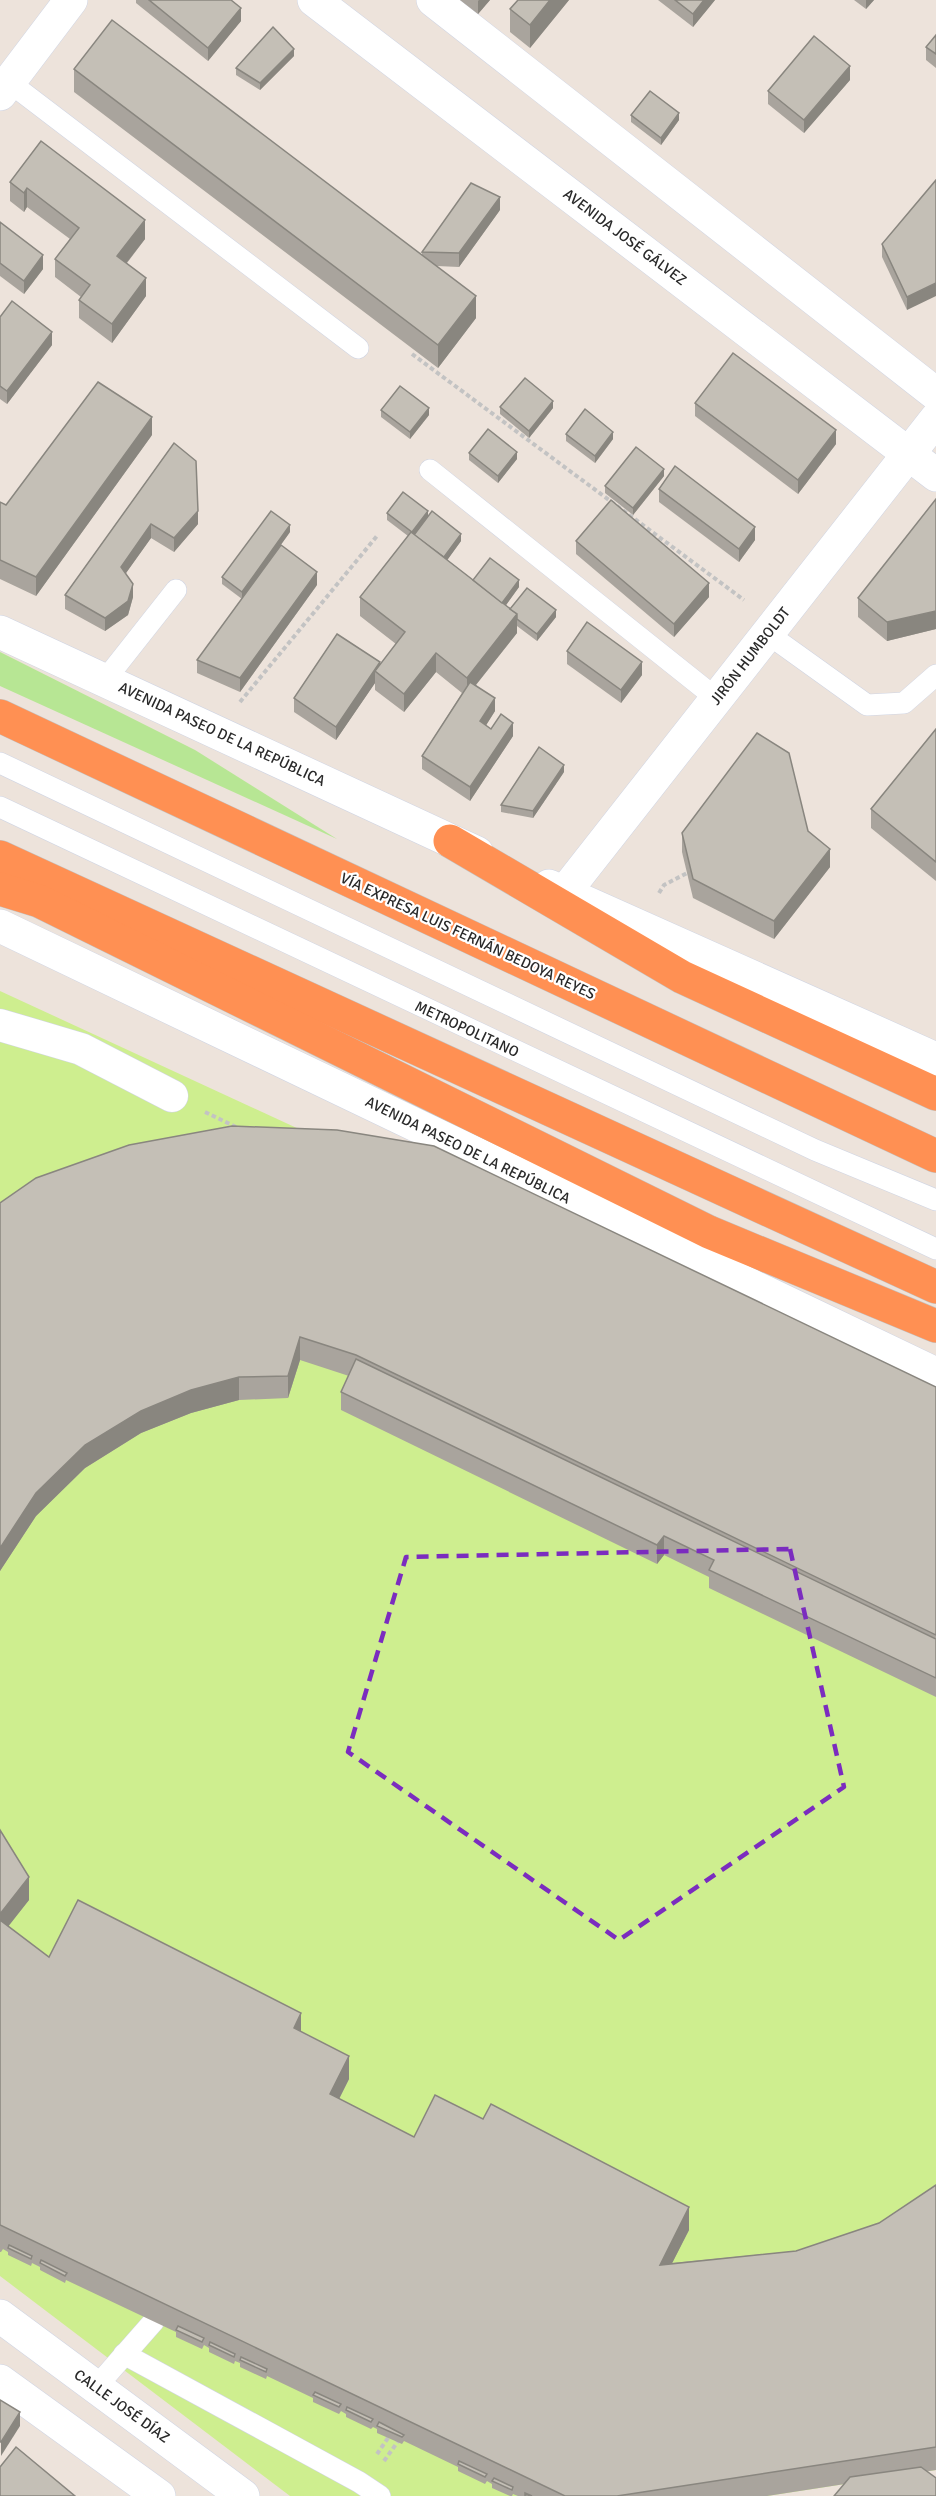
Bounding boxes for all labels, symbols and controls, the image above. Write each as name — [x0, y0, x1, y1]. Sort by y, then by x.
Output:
street label: AVENIDA JOSÉ GÁLVEZ — [560, 184, 691, 289]
street label: JIRÓN HUMBOLDT — [706, 603, 794, 708]
street label: AVENIDA PASEO DE LA REPÚBLICA — [116, 677, 329, 790]
street label: VÍA EXPRESA LUIS FERNÁN BEDOYA REYES — [338, 868, 599, 1003]
street label: METROPOLITANO — [412, 997, 522, 1061]
street label: AVENIDA PASEO DE LA REPÚBLICA — [363, 1092, 574, 1208]
street label: CALLE JOSÉ DÍAZ — [71, 2364, 174, 2447]

